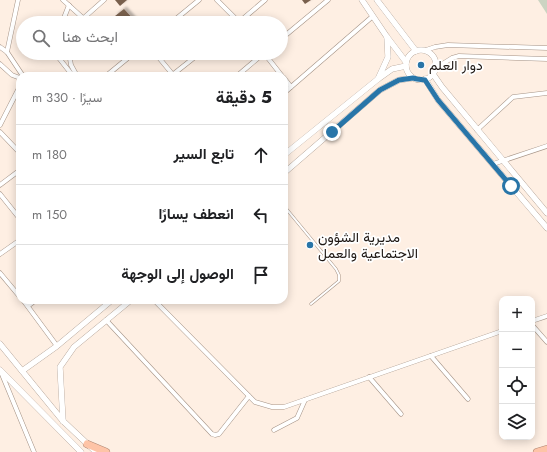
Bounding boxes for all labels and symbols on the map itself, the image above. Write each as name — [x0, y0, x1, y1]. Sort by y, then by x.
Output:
place label: دوار العلم — [429, 55, 483, 75]
marker: دوار العلم — [416, 60, 426, 70]
route end — [323, 123, 341, 141]
route start — [502, 177, 520, 195]
place label: مديرية الشؤون الاجتماعية والعمل — [318, 227, 418, 263]
marker: مديرية الشؤون الاجتماعية والعمل — [305, 240, 315, 250]

